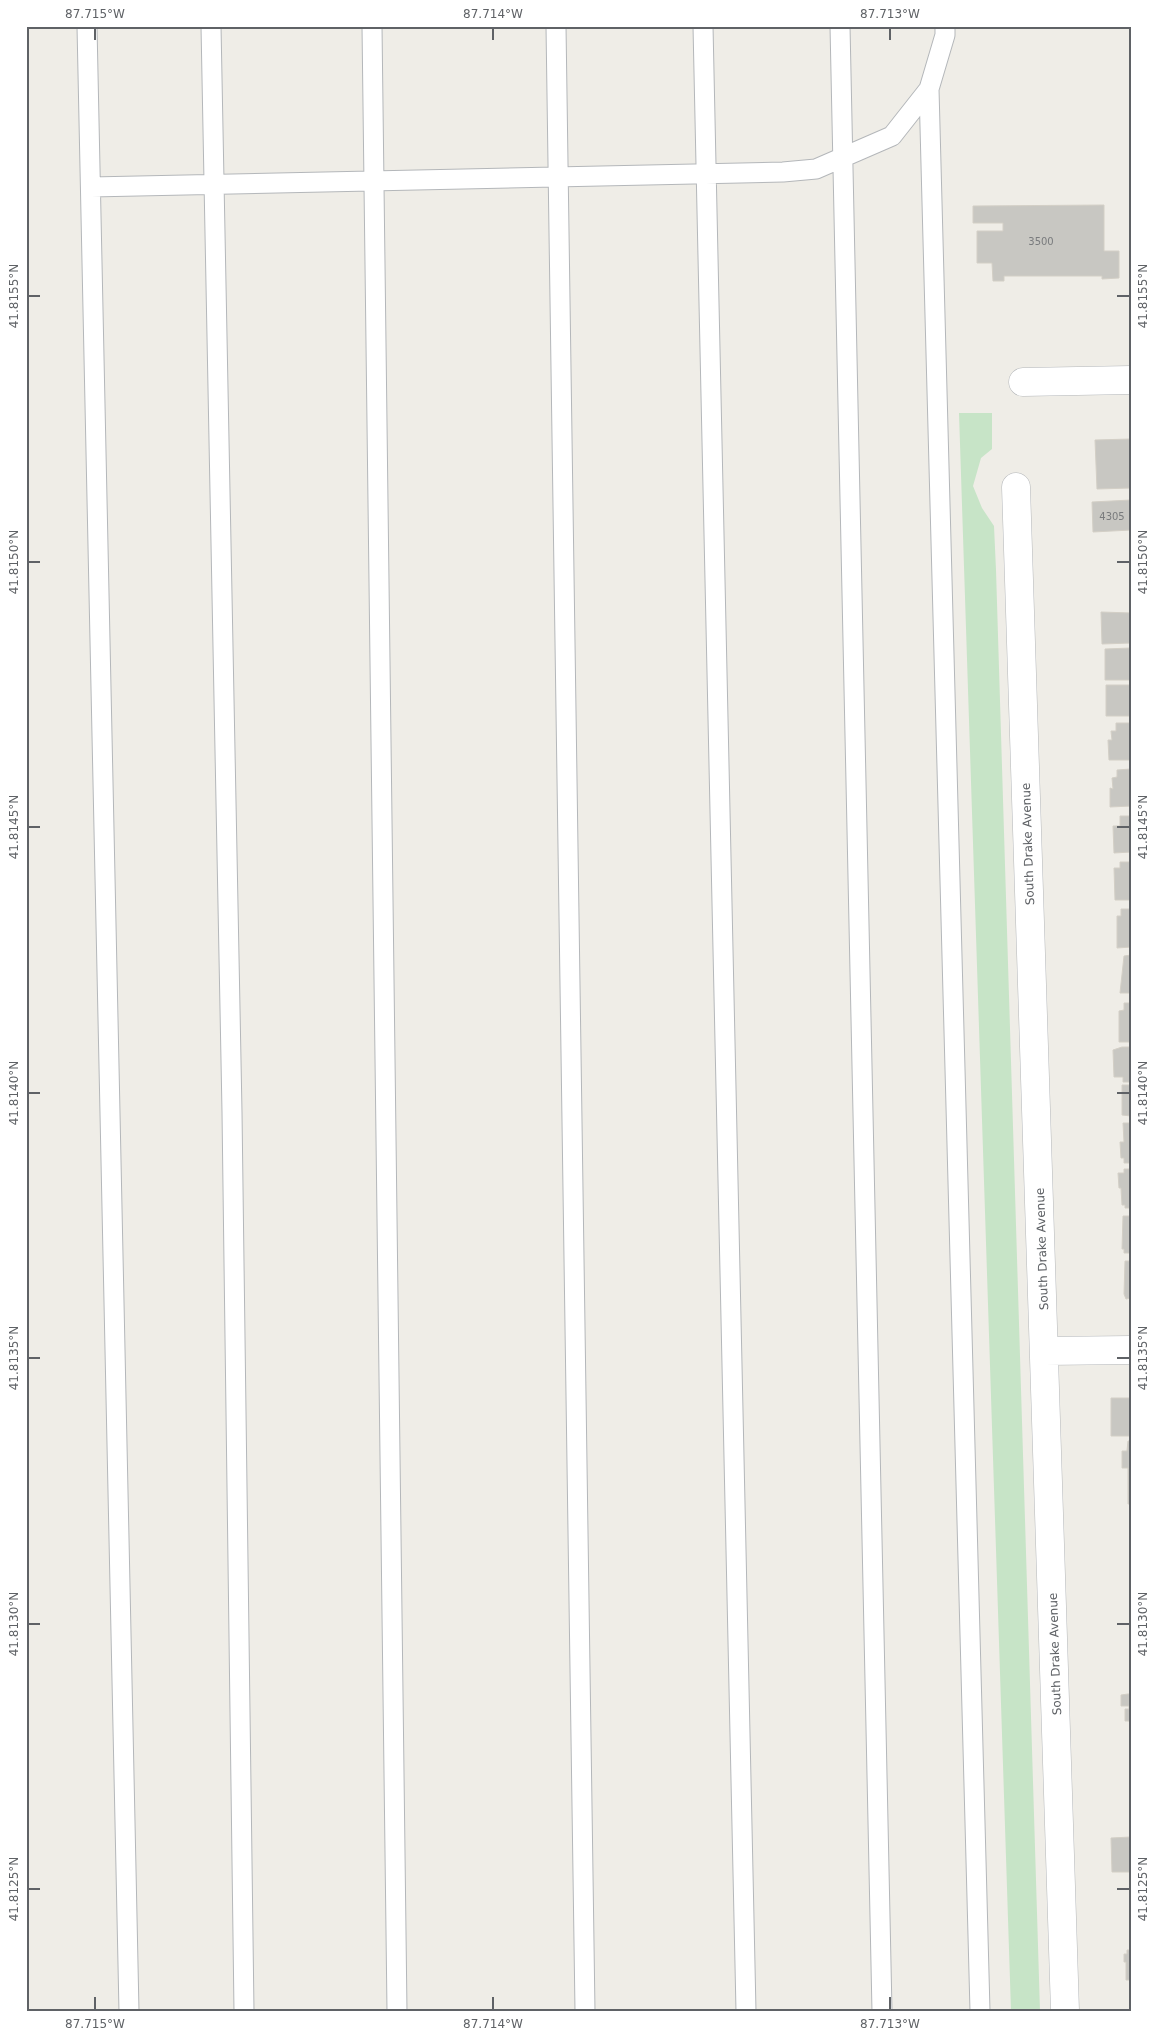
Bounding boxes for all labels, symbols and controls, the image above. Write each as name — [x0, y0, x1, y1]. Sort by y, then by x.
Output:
text: 87.715°W — [65, 7, 125, 21]
text: 87.714°W — [463, 7, 523, 21]
text: 87.713°W — [860, 7, 920, 21]
house number: 3500 — [1028, 236, 1054, 247]
text: 41.8155°N — [7, 264, 21, 328]
text: 41.8155°N — [1136, 264, 1150, 328]
house number: 4305 — [1099, 511, 1125, 522]
text: 41.8150°N — [7, 530, 21, 594]
text: 41.8150°N — [1136, 530, 1150, 594]
street label: South Drake Avenue — [1019, 783, 1037, 905]
text: 41.8145°N — [7, 795, 21, 859]
text: 41.8145°N — [1136, 795, 1150, 859]
text: 41.8140°N — [7, 1061, 21, 1125]
text: 41.8140°N — [1136, 1061, 1150, 1125]
street label: South Drake Avenue — [1033, 1188, 1051, 1310]
text: 41.8135°N — [7, 1326, 21, 1390]
text: 41.8135°N — [1136, 1326, 1150, 1390]
text: 41.8130°N — [7, 1592, 21, 1656]
text: 41.8130°N — [1136, 1592, 1150, 1656]
street label: South Drake Avenue — [1046, 1593, 1064, 1715]
text: 41.8125°N — [7, 1857, 21, 1921]
text: 41.8125°N — [1136, 1857, 1150, 1921]
text: 87.715°W — [65, 2017, 125, 2031]
text: 87.714°W — [463, 2017, 523, 2031]
text: 87.713°W — [860, 2017, 920, 2031]

